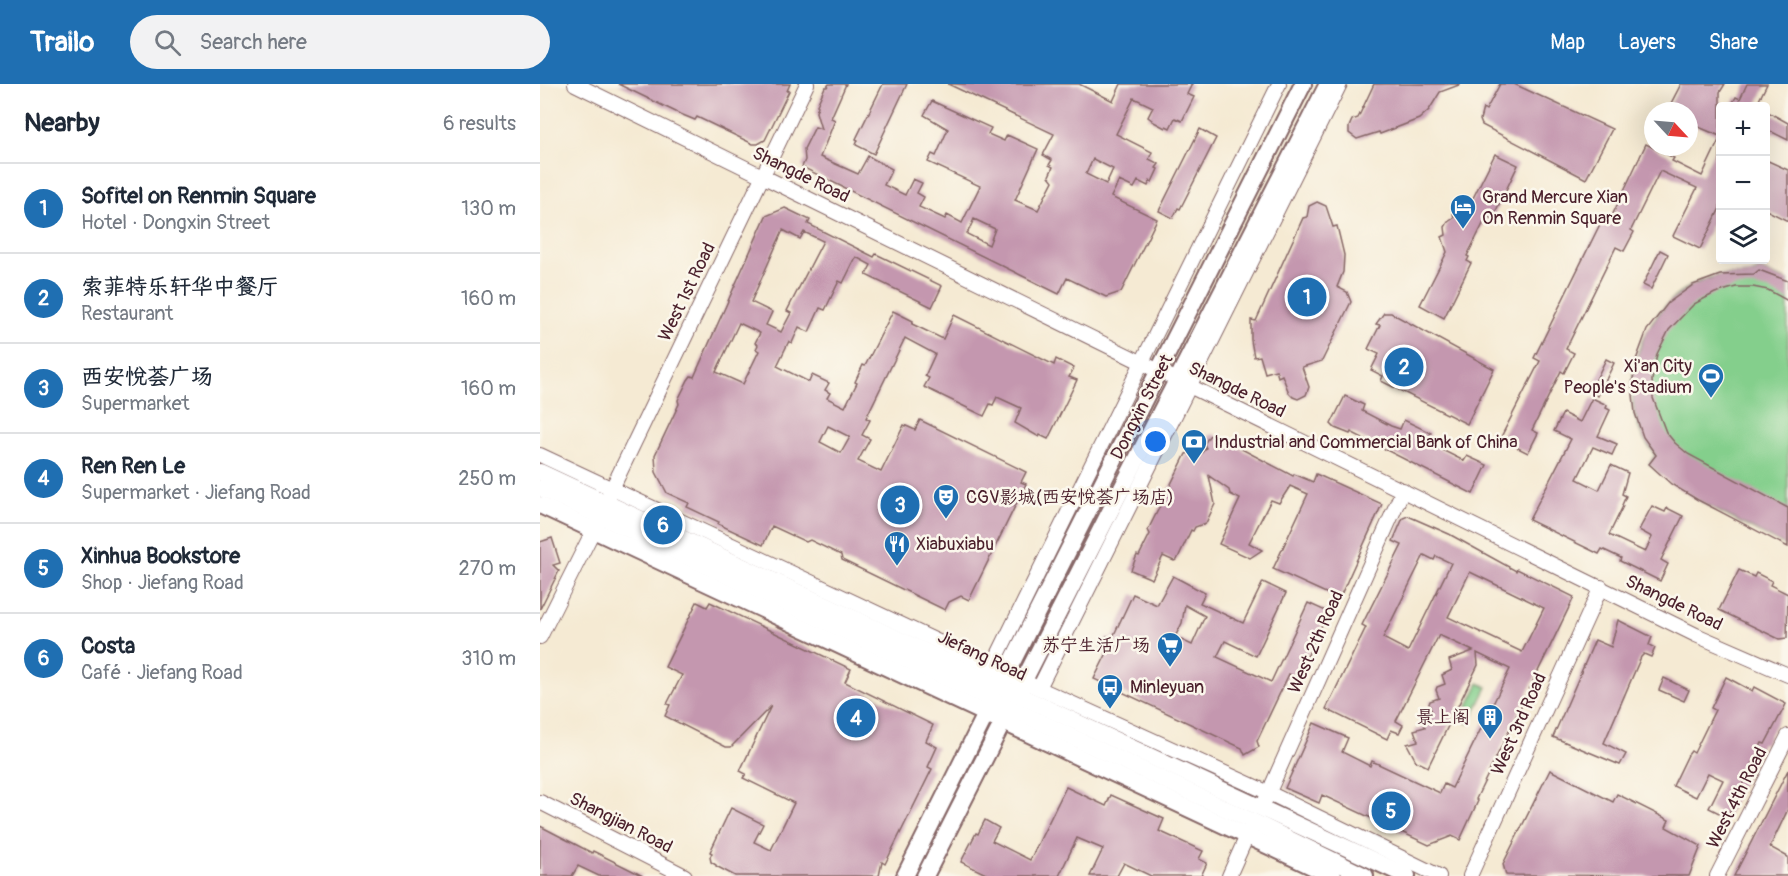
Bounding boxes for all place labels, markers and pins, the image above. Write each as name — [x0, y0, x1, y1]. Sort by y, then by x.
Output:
place label: Grand Mercure Xian On Renmin Square — [1482, 186, 1628, 230]
hotel icon: Grand Mercure Xian On Renmin Square — [1448, 192, 1478, 230]
pin: 1 — [1288, 274, 1326, 320]
pin: 2 — [1384, 344, 1424, 390]
place label: Xi'an City People's Stadium — [1564, 355, 1692, 399]
sports icon: Xi'an City People's Stadium — [1696, 361, 1726, 399]
bank icon: Industrial and Commercial Bank of China — [1179, 427, 1209, 465]
place label: Industrial and Commercial Bank of China — [1214, 431, 1518, 454]
pin: 3 — [880, 482, 920, 528]
theatre icon: CGV影城(西安悦荟广场店) — [931, 482, 961, 520]
place label: CGV影城(西安悦荟广场店) — [966, 486, 1174, 509]
pin: 6 — [644, 502, 682, 548]
restaurant icon: Xiabuxiabu — [882, 529, 912, 567]
place label: Xiabuxiabu — [916, 533, 994, 556]
supermarket icon: 苏宁生活广场 — [1155, 630, 1185, 668]
place label: 苏宁生活广场 — [1042, 634, 1150, 657]
bus stop icon: Minleyuan — [1095, 672, 1125, 710]
place label: Minleyuan — [1130, 676, 1204, 699]
pin: 4 — [836, 696, 876, 740]
building icon: 景上阁 — [1475, 702, 1505, 740]
place label: 景上阁 — [1416, 706, 1470, 729]
pin: 5 — [1372, 788, 1410, 834]

